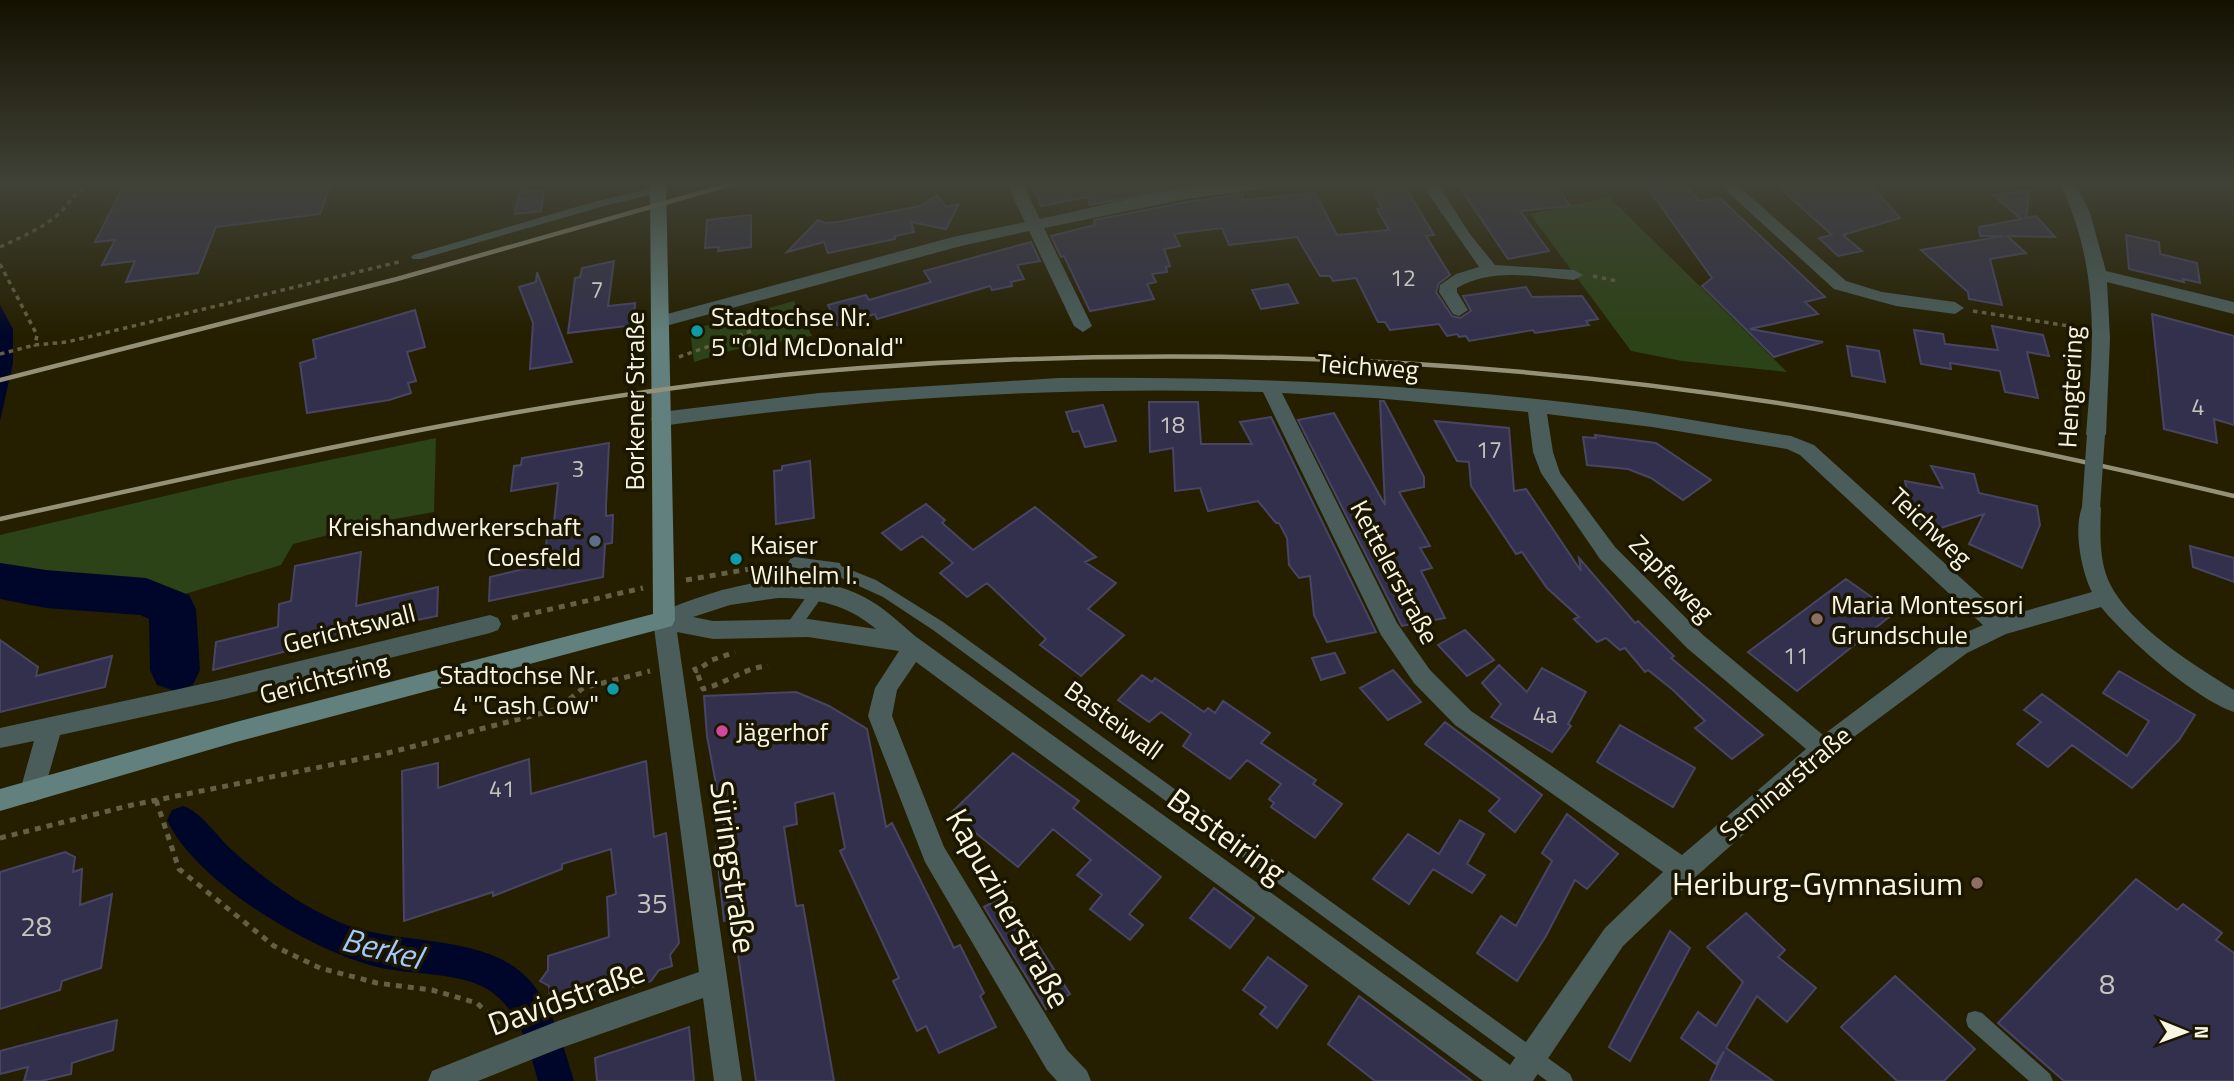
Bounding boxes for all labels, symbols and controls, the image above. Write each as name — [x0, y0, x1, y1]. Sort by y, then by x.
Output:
house number: 12 — [1390, 260, 1416, 295]
house number: 7 — [591, 272, 603, 307]
place label: Stadtochse Nr. 5 "Old McDonald" — [711, 297, 904, 366]
street label: Borkener Straße — [615, 312, 654, 490]
marker: Stadtochse Nr. 5 "Old McDonald" — [689, 323, 705, 339]
street label: Hengtering — [2047, 325, 2093, 449]
street label: Teichweg — [1316, 343, 1420, 389]
house number: 4 — [2192, 389, 2204, 424]
house number: 18 — [1159, 407, 1185, 442]
house number: 17 — [1476, 432, 1502, 467]
house number: 3 — [572, 451, 584, 486]
street label: Teichweg — [1881, 478, 1981, 576]
street label: Kettelerstraße — [1341, 493, 1449, 651]
place label: Kreishandwerkerschaft Coesfeld — [328, 507, 581, 576]
place label: Kaiser Wilhelm I. — [750, 525, 857, 594]
street label: Zapfeweg — [1620, 526, 1724, 630]
marker: Kreishandwerkerschaft Coesfeld — [587, 533, 603, 549]
marker: Kaiser Wilhelm I. — [728, 551, 744, 567]
place label: Maria Montessori Grundschule — [1831, 585, 2023, 654]
street label: Gerichtswall — [279, 593, 419, 663]
marker: Maria Montessori Grundschule — [1809, 611, 1825, 627]
house number: 11 — [1783, 638, 1809, 673]
street label: Gerichtsring — [255, 642, 393, 714]
place label: Stadtochse Nr. 4 "Cash Cow" — [439, 655, 599, 724]
street label: Basteiwall — [1057, 671, 1171, 769]
marker: Stadtochse Nr. 4 "Cash Cow" — [605, 681, 621, 697]
house number: 4a — [1533, 697, 1558, 732]
place label: Jägerhof — [736, 712, 829, 751]
street label: Seminarstraße — [1710, 716, 1860, 850]
marker: Jägerhof — [714, 723, 730, 739]
house number: 41 — [489, 771, 515, 806]
street label: Basteiring — [1158, 775, 1296, 895]
street label: Süringstraße — [698, 778, 770, 956]
street label: Kapuzinerstraße — [934, 799, 1084, 1017]
place label: Heriburg-Gymnasium — [1672, 859, 1963, 907]
marker: Heriburg-Gymnasium — [1969, 875, 1985, 891]
house number: 35 — [636, 881, 668, 924]
house number: 28 — [20, 904, 52, 947]
water label: Berkel — [337, 914, 431, 983]
street label: Davidstraße — [481, 946, 651, 1048]
house number: 8 — [2099, 962, 2115, 1005]
north arrow — [2150, 997, 2220, 1067]
text: N — [2188, 1025, 2217, 1039]

